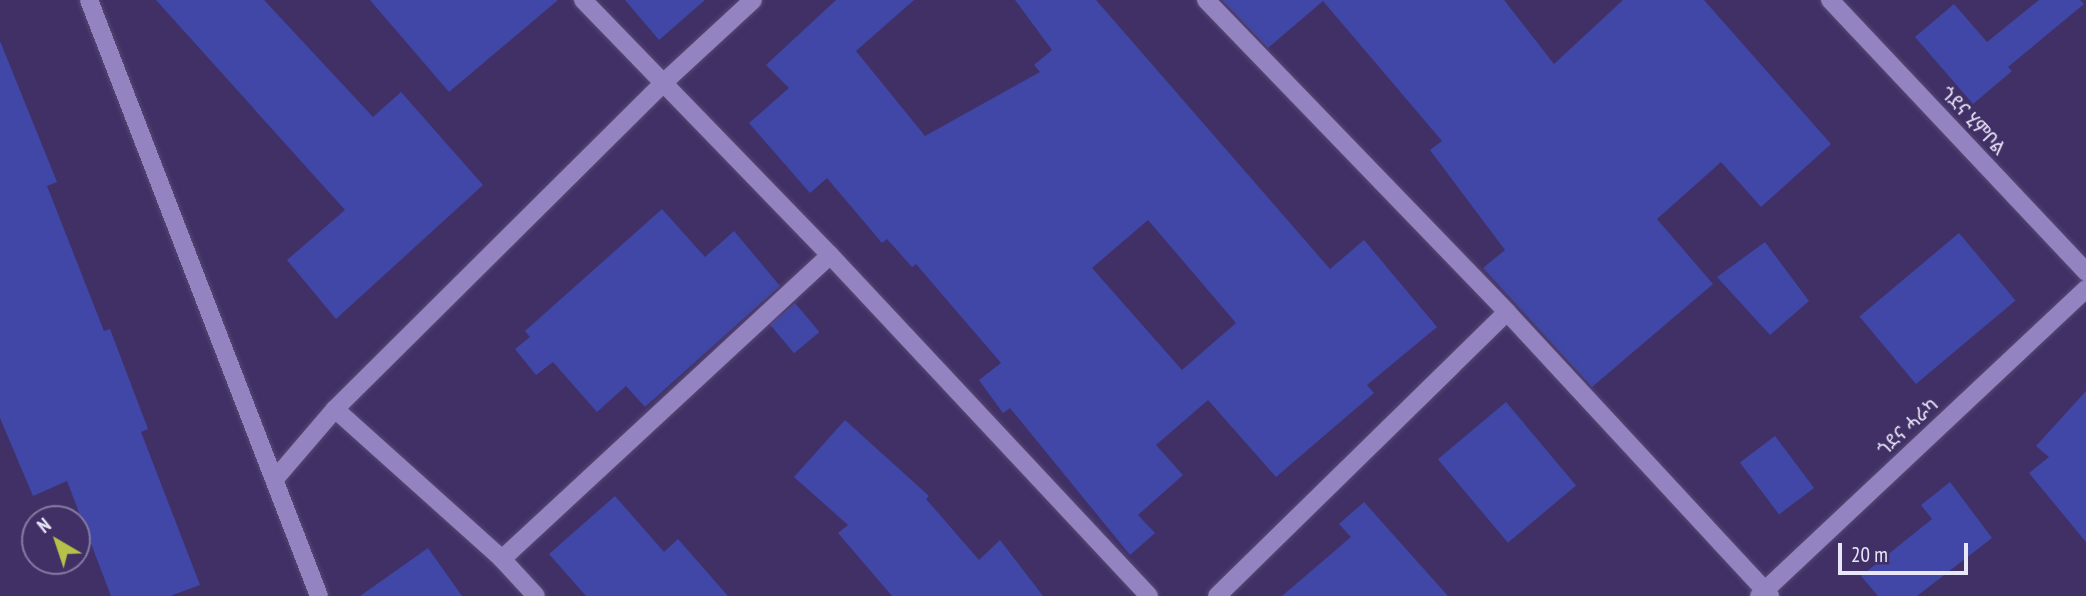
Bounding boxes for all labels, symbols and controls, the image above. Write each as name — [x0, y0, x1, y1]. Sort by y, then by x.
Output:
street label: ጎደና ሂምቦል — [1936, 82, 2010, 160]
street label: ጎደና ሓራካ — [1873, 393, 1943, 461]
north arrow — [21, 505, 91, 575]
text: N — [32, 513, 56, 538]
scale bar — [1841, 530, 1970, 574]
text: 20 m — [1851, 541, 1888, 568]

